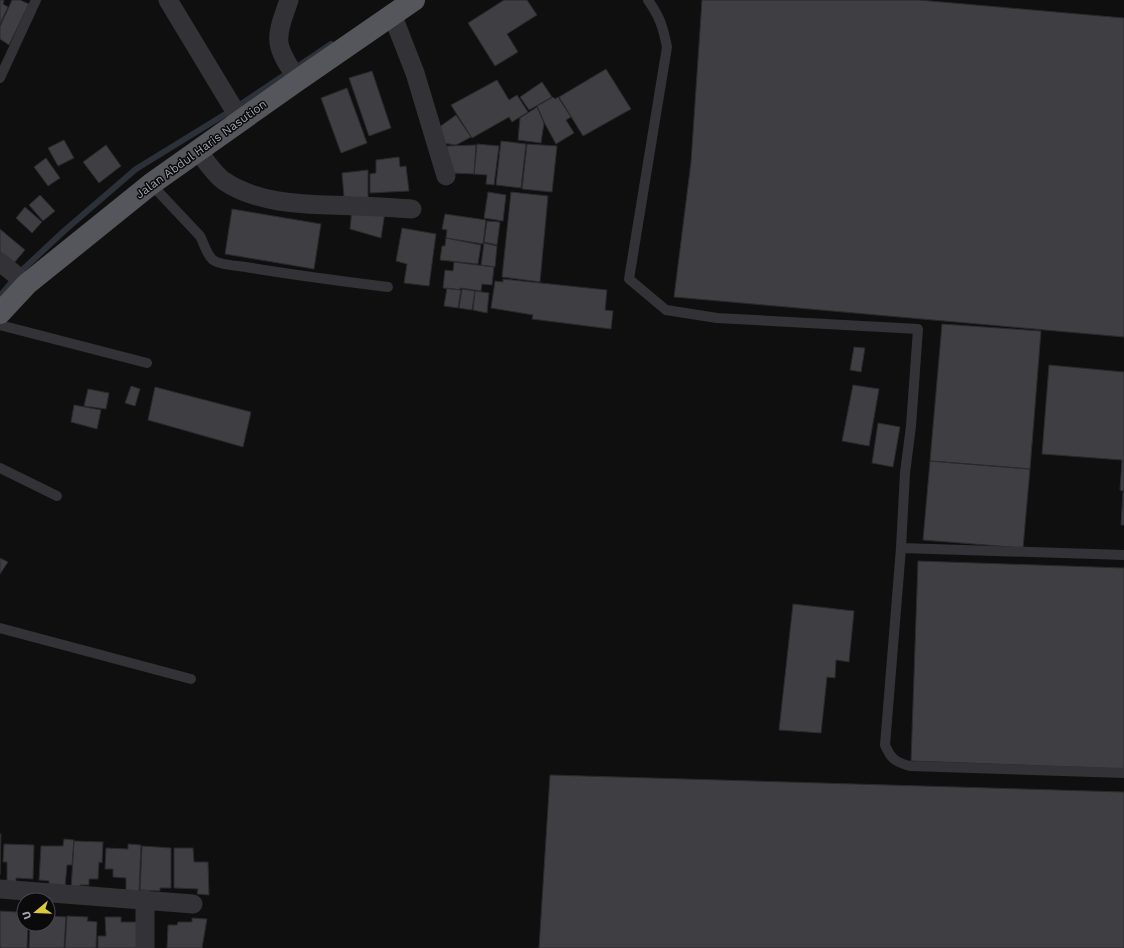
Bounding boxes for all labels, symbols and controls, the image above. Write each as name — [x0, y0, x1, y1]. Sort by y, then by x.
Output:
street label: Jalan Abdul Haris Nasution — [133, 97, 269, 201]
north arrow — [16, 892, 56, 932]
text: U — [20, 909, 34, 921]

